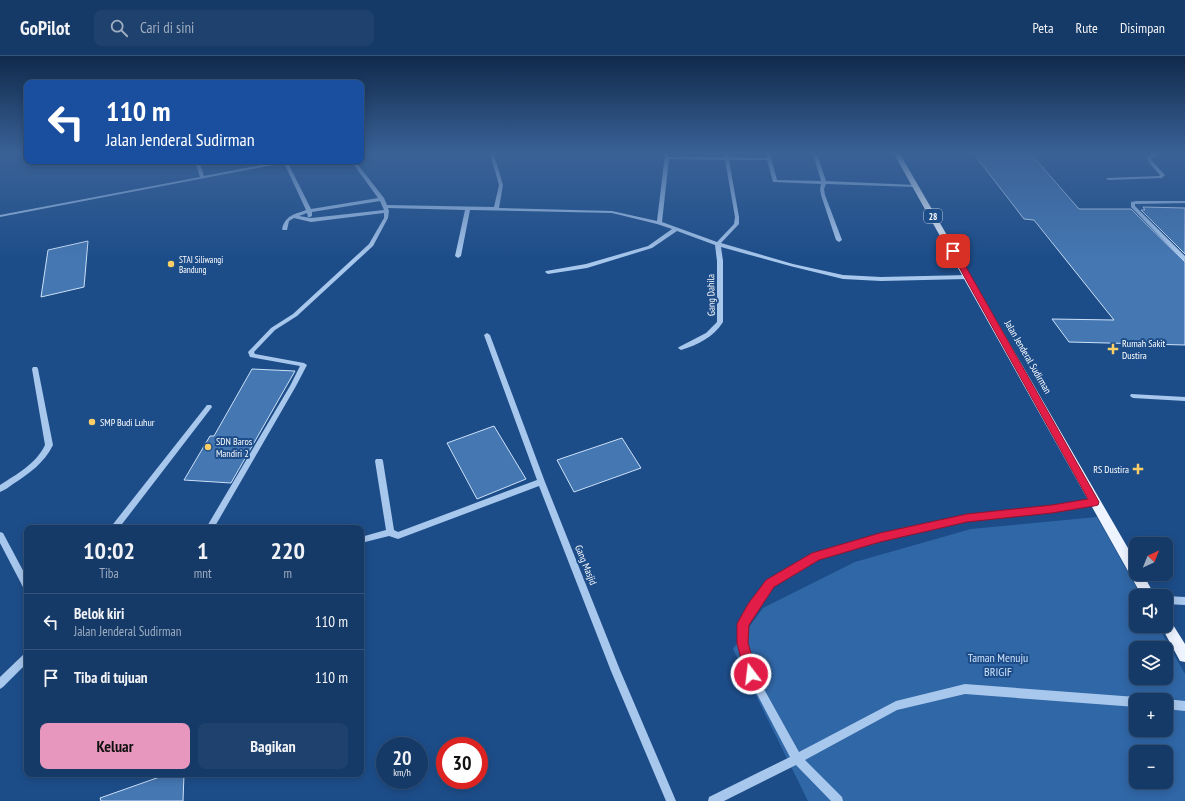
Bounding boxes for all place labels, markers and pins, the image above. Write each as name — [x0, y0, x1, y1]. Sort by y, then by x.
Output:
pin — [936, 234, 970, 268]
place label: STAI Siliwangi Bandung — [179, 254, 223, 275]
marker: STAI Siliwangi Bandung — [166, 259, 176, 269]
place label: Rumah Sakit Dustira — [1122, 337, 1166, 362]
marker: Rumah Sakit Dustira — [1107, 343, 1119, 355]
place label: SMP Budi Luhur — [100, 416, 155, 429]
marker: SMP Budi Luhur — [87, 417, 97, 427]
place label: SDN Baros Mandiri 2 — [216, 435, 253, 460]
marker: SDN Baros Mandiri 2 — [203, 442, 213, 452]
place label: RS Dustira — [1093, 463, 1129, 476]
marker: RS Dustira — [1132, 463, 1144, 475]

